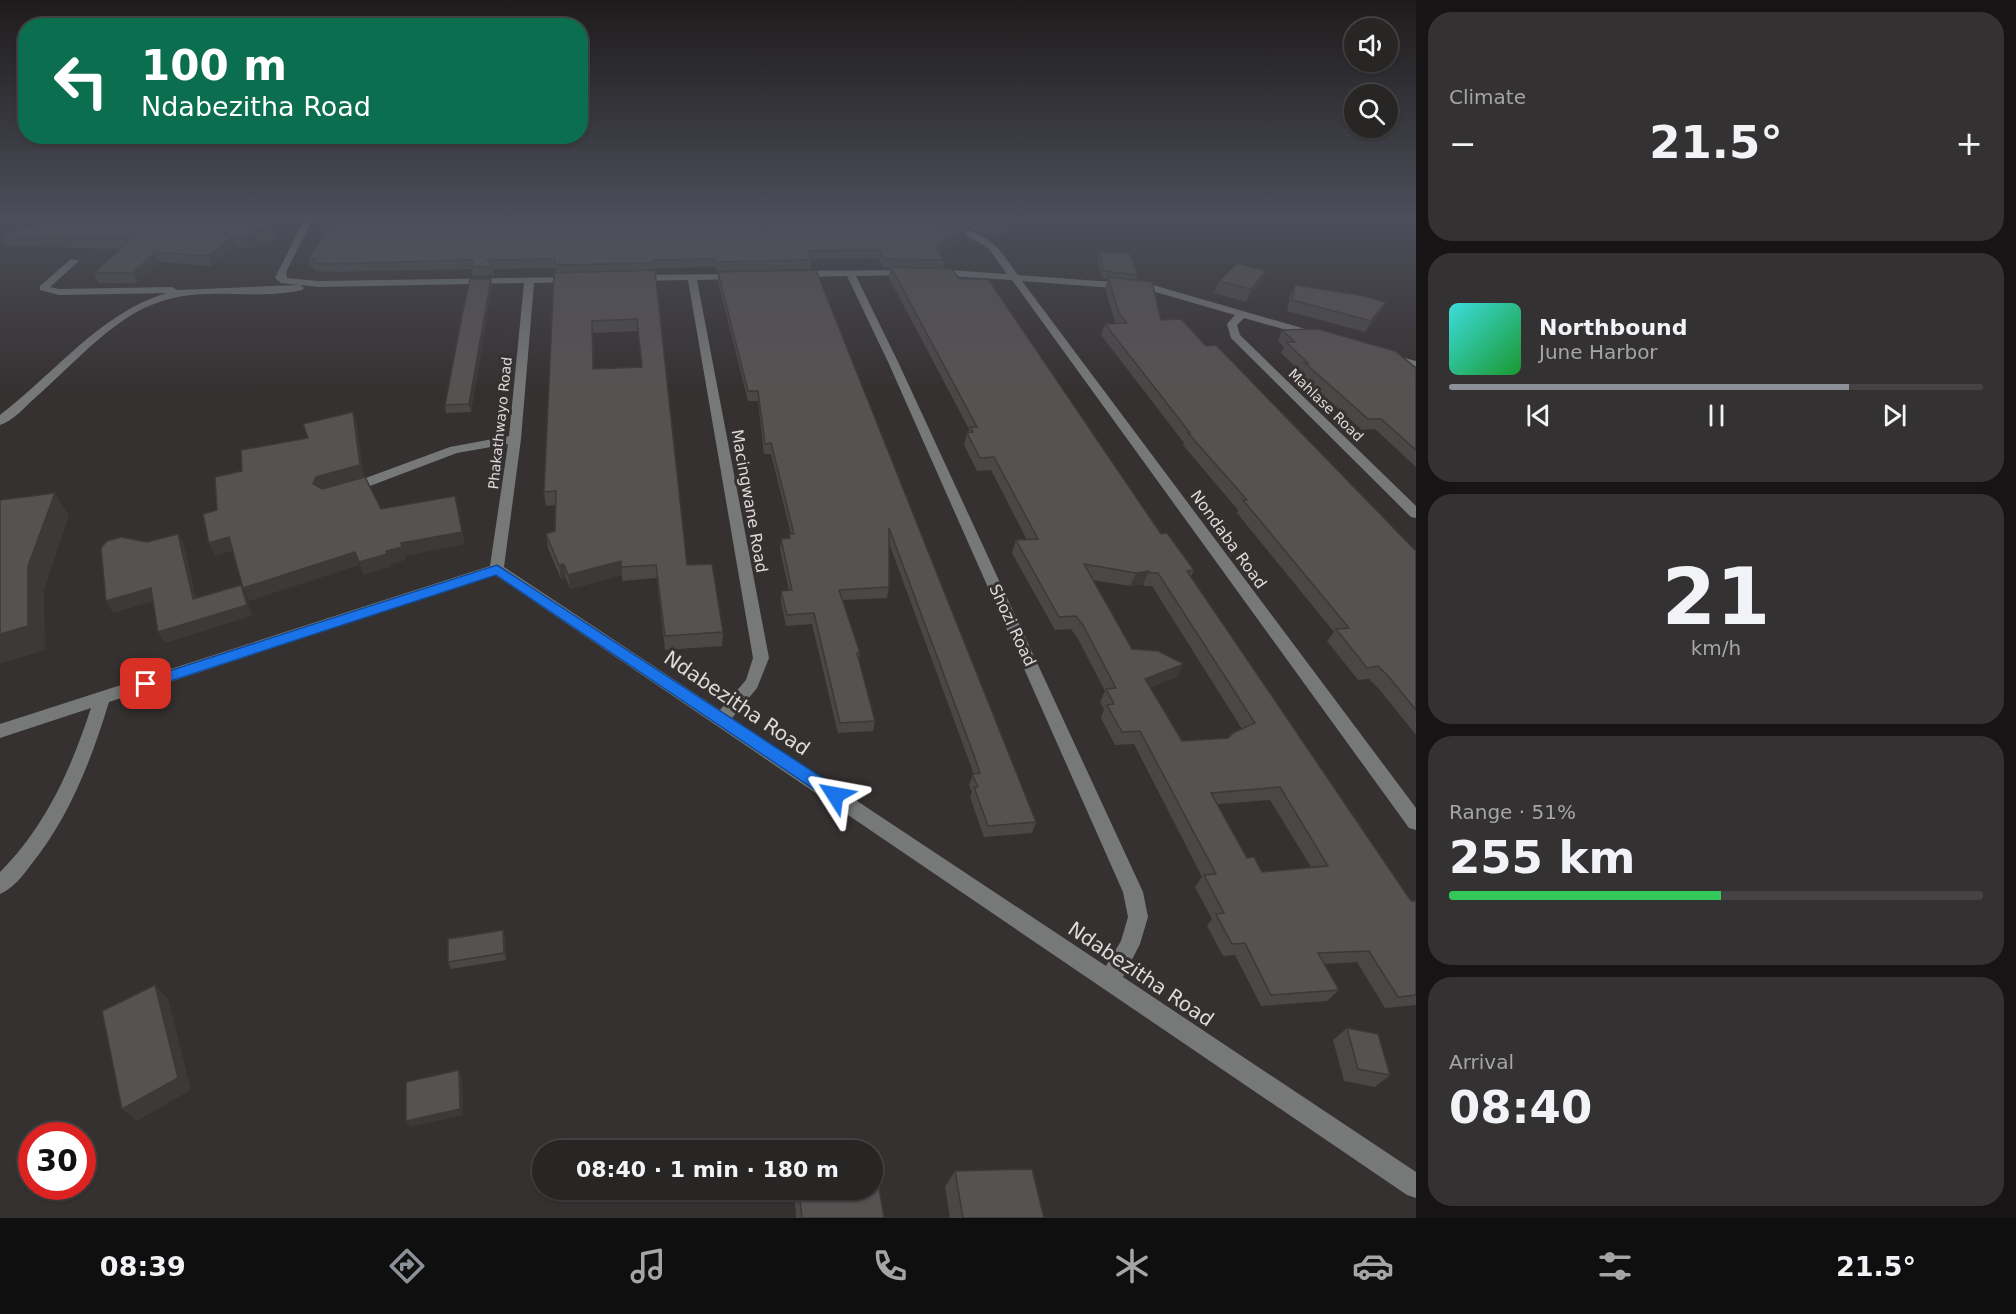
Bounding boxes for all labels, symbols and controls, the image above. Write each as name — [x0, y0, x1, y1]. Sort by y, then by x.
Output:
map controls — [1344, 18, 1398, 138]
button: sound — [1344, 18, 1398, 72]
text: 100 m — [141, 41, 287, 90]
icon: left — [42, 42, 120, 120]
button: search — [1344, 84, 1398, 138]
text: Climate — [1449, 85, 1526, 109]
text: Ndabezitha Road — [141, 91, 371, 122]
text: 21.5° — [1649, 116, 1783, 169]
text: − — [1449, 124, 1477, 163]
text: + — [1955, 124, 1983, 163]
text: Northbound — [1539, 315, 1688, 340]
text: June Harbor — [1539, 340, 1658, 364]
street label: Phakathwayo Road — [485, 356, 515, 490]
street label: Mahlase Road — [1285, 365, 1367, 445]
icon: previous — [1522, 399, 1555, 432]
icon: pause — [1700, 399, 1733, 432]
icon: next — [1878, 399, 1911, 432]
street label: Macingwane Road — [728, 428, 771, 574]
street label: Nondaba Road — [1187, 486, 1271, 592]
text: 21 — [1662, 552, 1770, 642]
street label: Shozi Road — [985, 581, 1040, 669]
text: km/h — [1691, 636, 1741, 660]
street label: Ndabezitha Road — [660, 645, 814, 761]
pin — [120, 658, 171, 709]
icon: arrive — [129, 667, 162, 700]
position arrow — [803, 763, 867, 827]
text: Range · 51% — [1449, 800, 1576, 824]
text: 255 km — [1449, 831, 1635, 884]
street label: Ndabezitha Road — [1064, 916, 1218, 1032]
text: Arrival — [1449, 1050, 1514, 1074]
text: 08:40 — [1449, 1081, 1592, 1134]
speed limit sign: 30 — [18, 1122, 96, 1200]
text: 08:40 · 1 min · 180 m — [576, 1157, 839, 1182]
icon: directions — [386, 1245, 428, 1287]
icon: music — [627, 1245, 669, 1287]
icon: phone — [869, 1245, 911, 1287]
icon: climate — [1111, 1245, 1153, 1287]
icon: car — [1352, 1245, 1394, 1287]
icon: filters — [1594, 1245, 1636, 1287]
text: 08:39 — [100, 1251, 186, 1282]
text: 21.5° — [1836, 1251, 1916, 1282]

